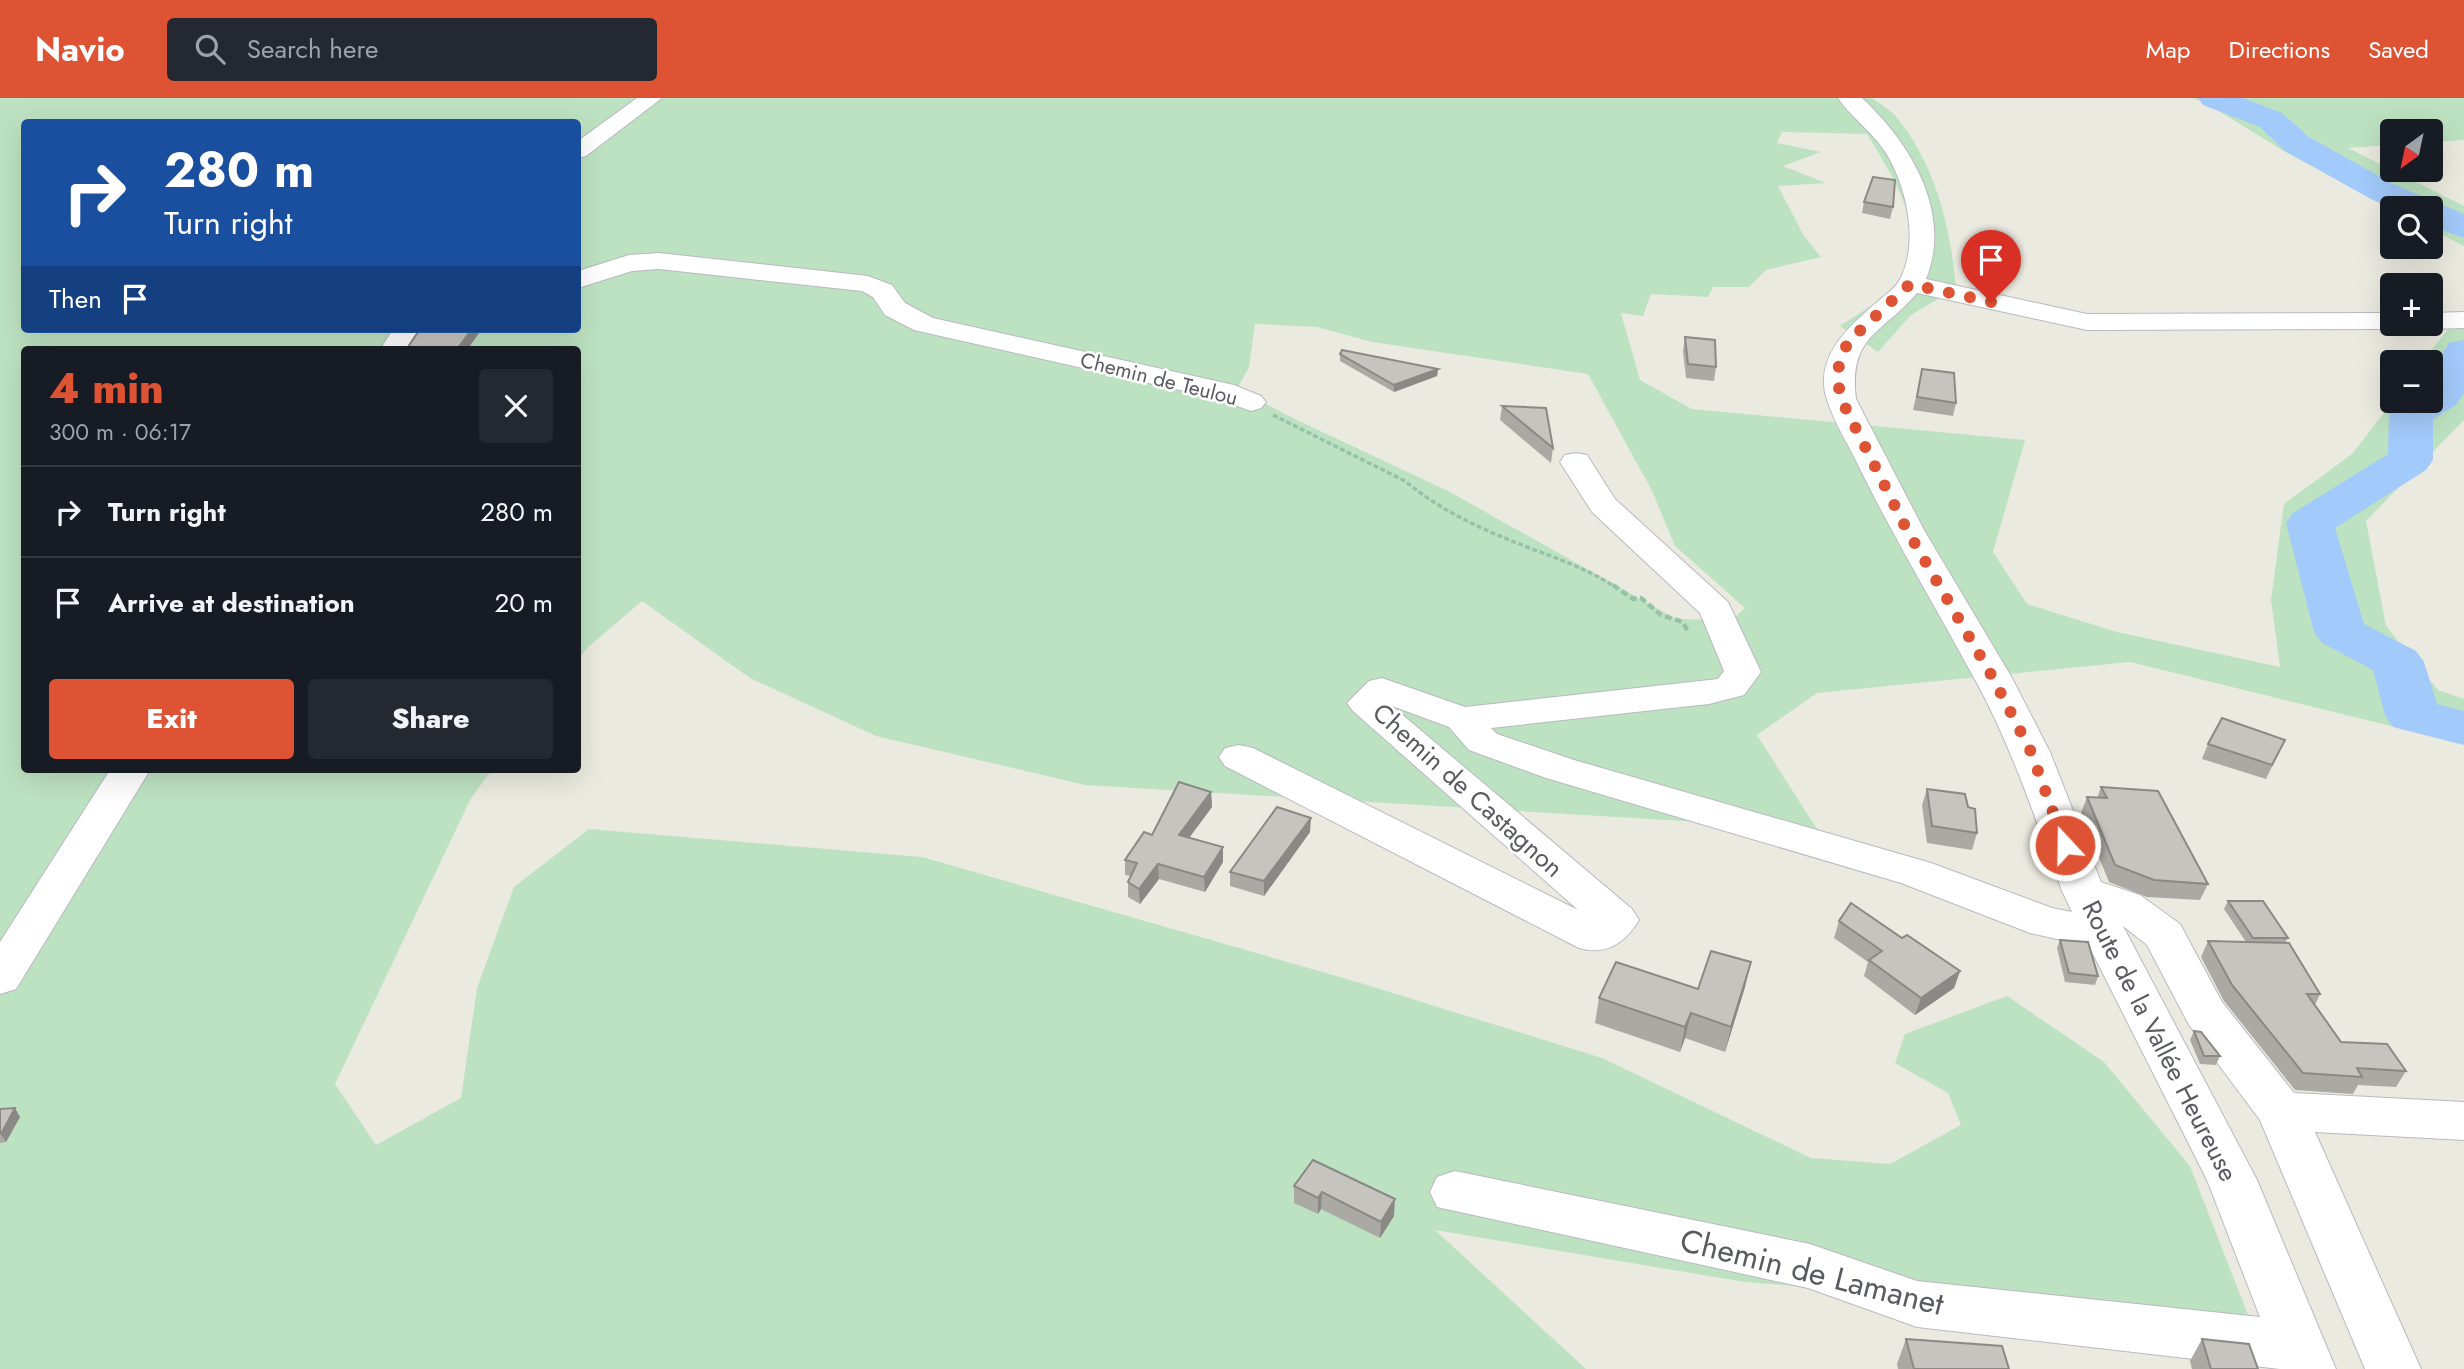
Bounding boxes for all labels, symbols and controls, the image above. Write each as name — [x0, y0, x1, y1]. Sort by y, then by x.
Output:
search box — [167, 18, 657, 81]
text: Navio — [35, 26, 125, 73]
icon: search — [191, 30, 229, 68]
text: Search here — [247, 30, 378, 68]
text: Map — [2146, 32, 2191, 67]
text: Directions — [2229, 32, 2330, 67]
text: Saved — [2368, 32, 2429, 67]
north arrow — [2380, 119, 2443, 182]
map controls — [2380, 119, 2443, 413]
text: 280 m — [164, 135, 314, 205]
icon: right — [49, 147, 140, 238]
button: search — [2380, 196, 2443, 259]
text: Turn right — [164, 200, 293, 246]
pin — [1961, 230, 2021, 302]
icon: arrive — [1972, 241, 2010, 279]
button: + — [2380, 273, 2443, 336]
text: Then — [49, 280, 102, 318]
icon: arrive — [116, 280, 154, 318]
street label: Chemin de Teulou — [1077, 345, 1241, 413]
button: − — [2380, 350, 2443, 413]
text: 4 min — [49, 358, 164, 419]
button: close — [479, 369, 553, 443]
text: 300 m · 06:17 — [49, 415, 191, 449]
icon: right — [49, 493, 87, 531]
text: Turn right — [108, 493, 226, 531]
text: 280 m — [480, 493, 553, 531]
icon: arrive — [49, 584, 87, 622]
text: Arrive at destination — [108, 584, 355, 622]
text: 20 m — [495, 584, 553, 622]
button: Exit — [49, 679, 294, 759]
button: Share — [308, 679, 553, 759]
street label: Chemin de Castagnon — [1364, 694, 1572, 886]
position arrow — [2028, 808, 2102, 882]
street label: Route de la Vallée Heureuse — [2073, 894, 2247, 1188]
street label: Chemin de Lamanet — [1675, 1217, 1949, 1327]

